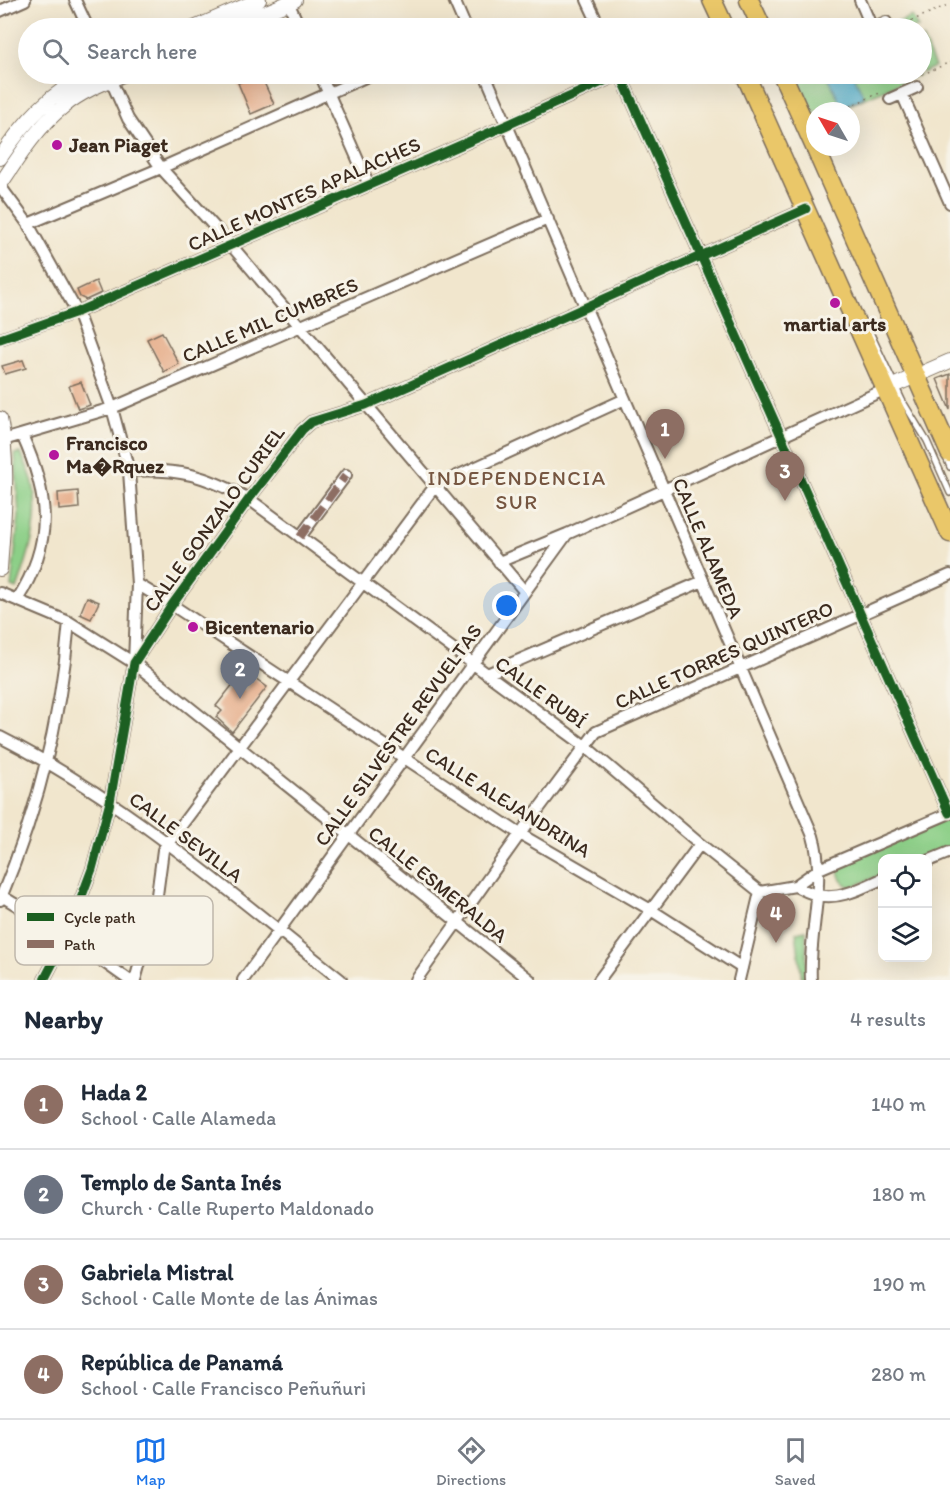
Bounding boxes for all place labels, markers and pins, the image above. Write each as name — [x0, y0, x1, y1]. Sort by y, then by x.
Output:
place label: Jean Piaget — [68, 133, 169, 158]
marker: Jean Piaget — [50, 138, 64, 152]
marker: martial arts — [828, 296, 842, 310]
place label: martial arts — [783, 312, 886, 336]
pin: 1 — [646, 410, 684, 459]
place label: Francisco Ma�Rquez — [66, 431, 165, 479]
marker: Francisco Ma�Rquez — [47, 448, 61, 462]
pin: 3 — [766, 452, 804, 501]
place label: Bicentenario — [205, 615, 314, 639]
marker: Bicentenario — [186, 620, 200, 634]
pin: 2 — [220, 650, 260, 699]
pin: 4 — [756, 894, 796, 943]

